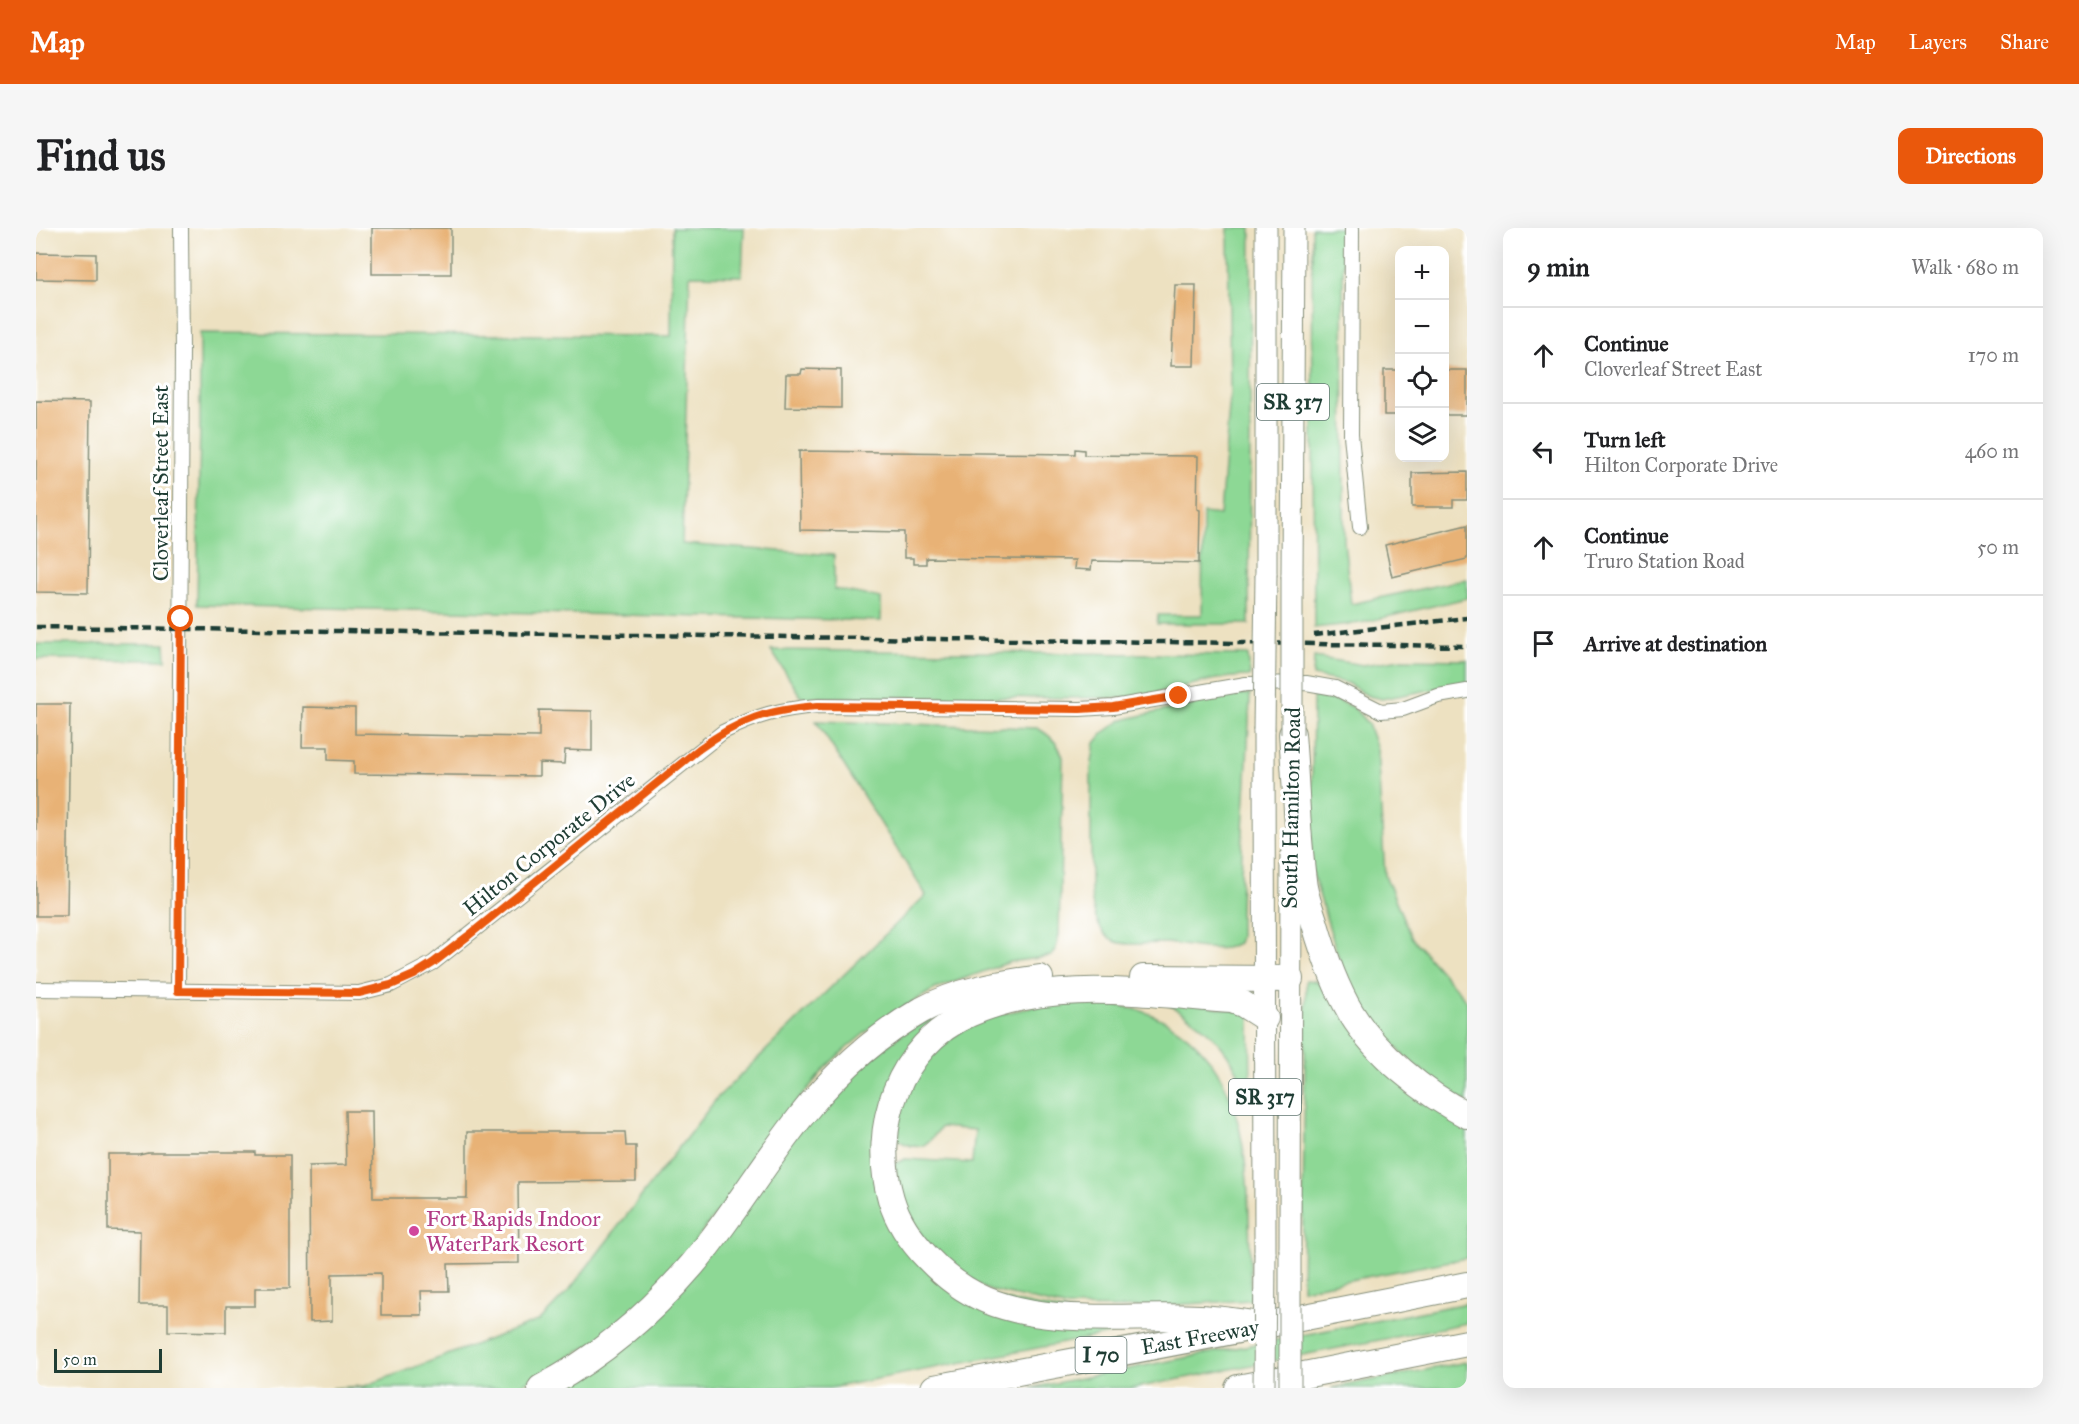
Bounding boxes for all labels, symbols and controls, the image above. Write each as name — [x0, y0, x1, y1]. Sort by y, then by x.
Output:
text: Map — [30, 25, 85, 60]
text: Map — [1835, 29, 1876, 55]
text: Layers — [1909, 29, 1967, 55]
text: Share — [2000, 29, 2049, 55]
button: Directions — [1898, 128, 2043, 184]
text: Find us — [36, 130, 166, 182]
map controls — [1395, 246, 1449, 462]
button: + — [1395, 246, 1449, 300]
text: 9 min — [1527, 251, 1590, 283]
text: Walk · 680 m — [1911, 255, 2019, 279]
button: − — [1395, 300, 1449, 354]
text: Continue — [1584, 330, 1669, 357]
icon: ahead — [1527, 339, 1560, 372]
text: 170 m — [1968, 343, 2019, 367]
button: locate — [1395, 354, 1449, 408]
text: Cloverleaf Street East — [1584, 357, 1762, 381]
road number: SR 317 — [1257, 384, 1329, 420]
street label: Cloverleaf Street East — [147, 385, 174, 581]
button: layers — [1395, 408, 1449, 462]
text: Turn left — [1584, 426, 1666, 453]
icon: left — [1527, 435, 1560, 468]
text: 460 m — [1965, 439, 2019, 463]
text: Hilton Corporate Drive — [1584, 453, 1778, 477]
text: Continue — [1584, 522, 1669, 549]
icon: ahead — [1527, 531, 1560, 564]
text: 50 m — [1977, 535, 2019, 559]
text: Truro Station Road — [1584, 549, 1745, 573]
route start — [167, 605, 193, 631]
icon: arrive — [1527, 627, 1560, 660]
text: Arrive at destination — [1584, 630, 1767, 657]
route end — [1165, 682, 1191, 708]
street label: South Hamilton Road — [1276, 707, 1306, 909]
street label: Hilton Corporate Drive — [458, 766, 640, 922]
road number: SR 317 — [1229, 1079, 1301, 1115]
place label: Fort Rapids Indoor WaterPark Resort — [426, 1205, 601, 1257]
marker: Fort Rapids Indoor WaterPark Resort — [407, 1224, 421, 1238]
street label: East Freeway — [1139, 1313, 1262, 1361]
road number: I 70 — [1076, 1337, 1126, 1373]
scale bar — [54, 1346, 162, 1374]
text: 50 m — [63, 1350, 97, 1369]

